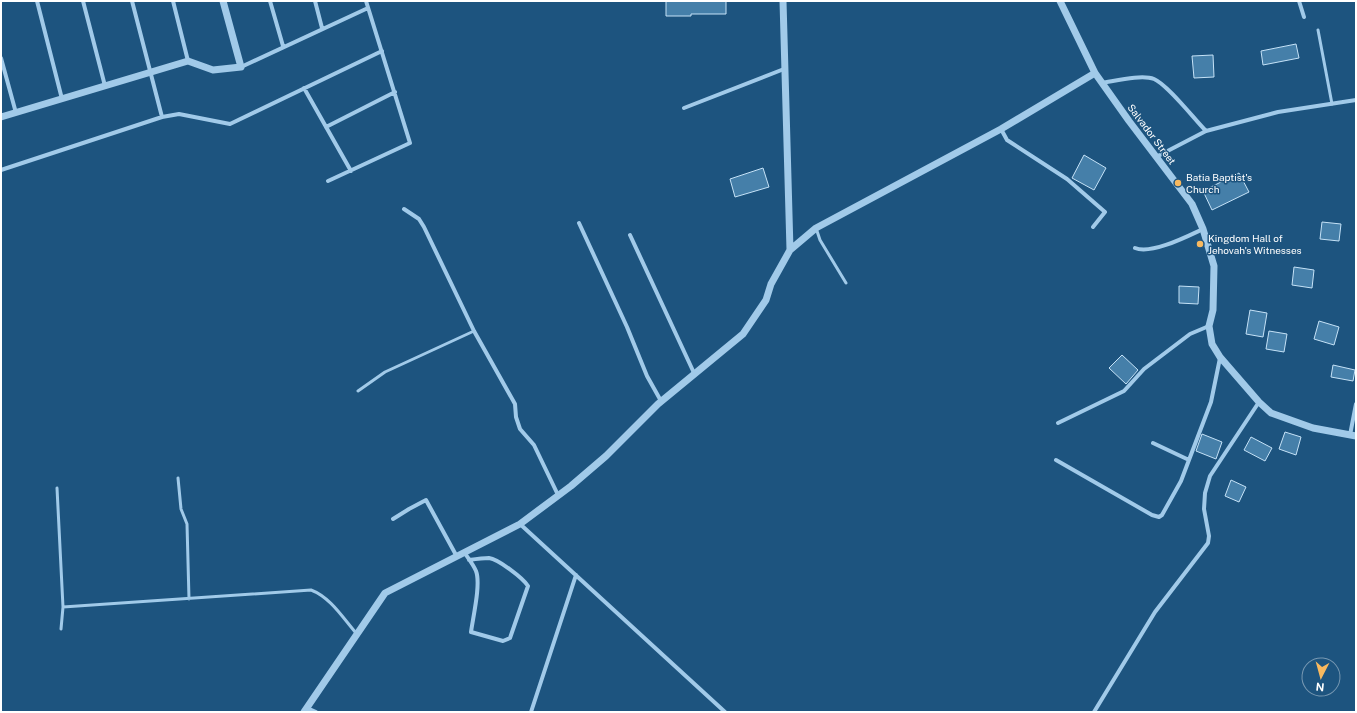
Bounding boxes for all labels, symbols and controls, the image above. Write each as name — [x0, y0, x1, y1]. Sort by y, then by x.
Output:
street label: Salvador Street — [1125, 101, 1179, 167]
place label: Batia Baptist's Church — [1186, 171, 1252, 195]
marker: Batia Baptist's Church — [1173, 178, 1183, 188]
place label: Kingdom Hall of Jehovah's Witnesses — [1208, 232, 1302, 256]
marker: Kingdom Hall of Jehovah's Witnesses — [1195, 239, 1205, 249]
north arrow — [1301, 657, 1341, 697]
text: N — [1315, 681, 1325, 693]

